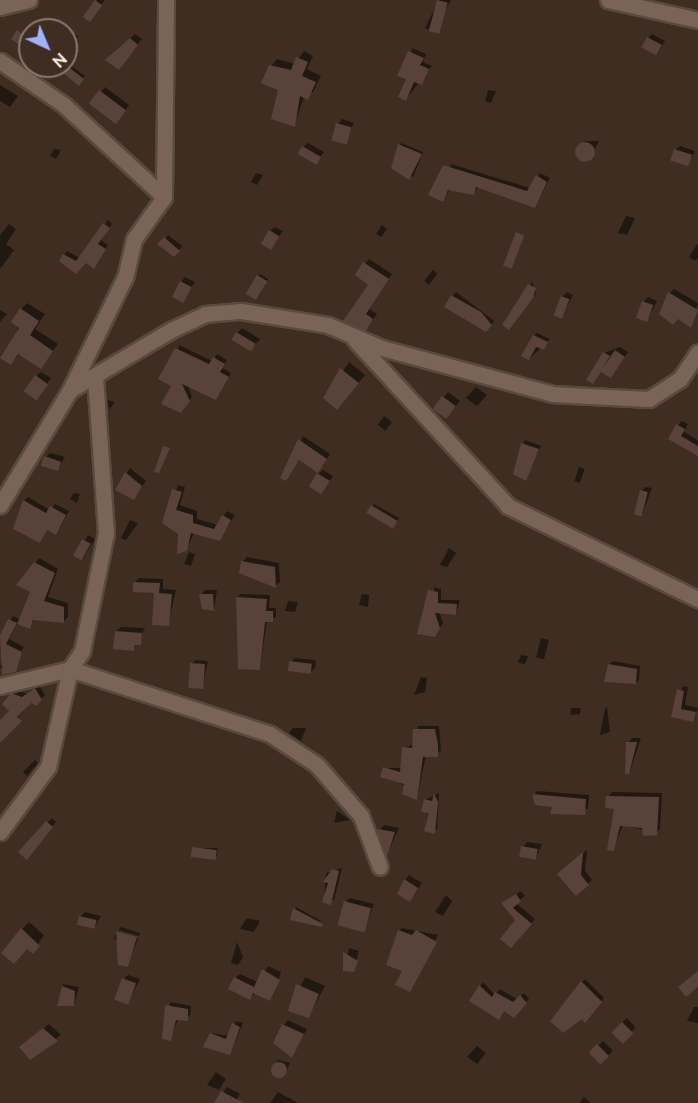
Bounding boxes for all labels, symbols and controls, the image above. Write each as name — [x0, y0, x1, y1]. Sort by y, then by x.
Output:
north arrow — [18, 18, 78, 78]
text: N — [48, 49, 70, 71]

